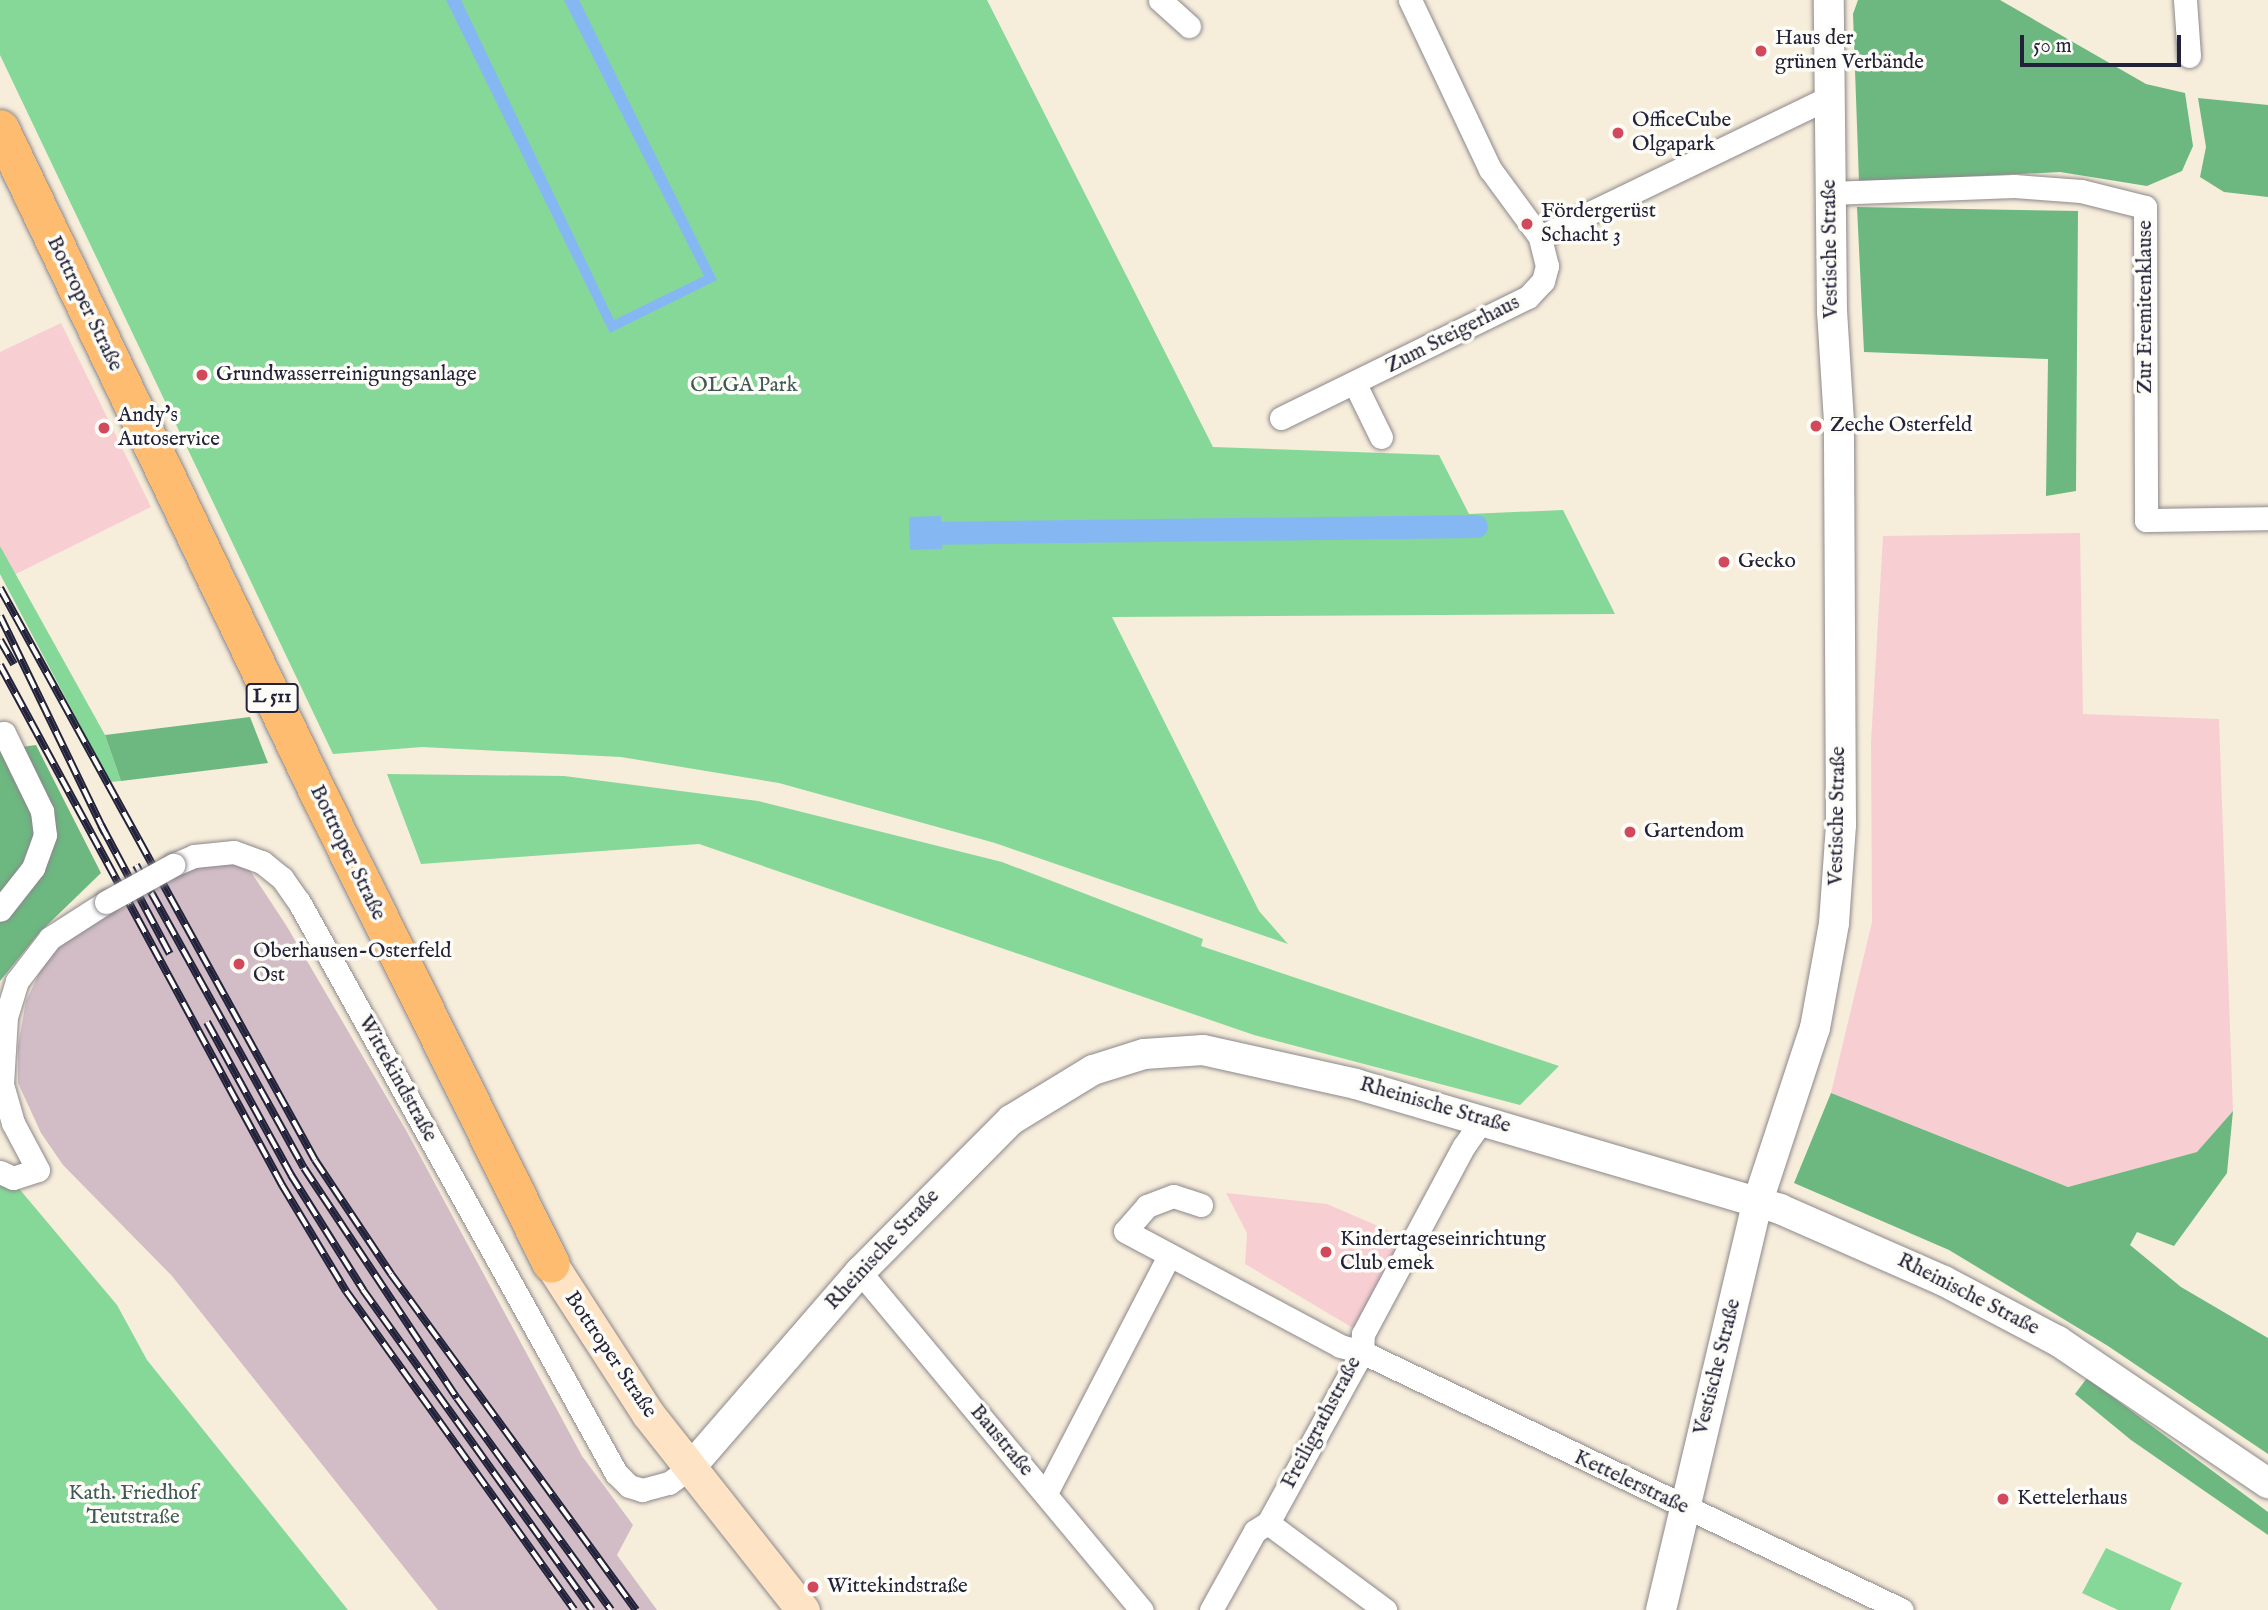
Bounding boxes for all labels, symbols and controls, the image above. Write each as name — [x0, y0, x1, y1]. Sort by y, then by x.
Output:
scale bar — [2023, 21, 2184, 65]
place label: Haus der grünen Verbände — [1775, 26, 1924, 76]
text: 50 m — [2033, 33, 2072, 60]
marker: Haus der grünen Verbände — [1753, 43, 1769, 59]
place label: OfficeCube Olgapark — [1632, 108, 1731, 158]
marker: OfficeCube Olgapark — [1610, 125, 1626, 141]
street label: Vestische Straße — [1817, 179, 1845, 319]
place label: Fördergerüst Schacht 3 — [1541, 199, 1656, 249]
marker: Fördergerüst Schacht 3 — [1519, 216, 1535, 232]
street label: Zur Eremitenklause — [2133, 220, 2159, 394]
street label: Bottroper Straße — [40, 232, 128, 376]
street label: Zum Steigerhaus — [1382, 290, 1524, 380]
place label: Grundwasserreinigungsanlage — [216, 362, 477, 388]
marker: Grundwasserreinigungsanlage — [194, 367, 210, 383]
park label: OLGA Park — [690, 373, 798, 399]
place label: Andy's Autoservice — [118, 403, 220, 453]
place label: Zeche Osterfeld — [1830, 413, 1972, 439]
marker: Zeche Osterfeld — [1808, 418, 1824, 434]
marker: Andy's Autoservice — [96, 420, 112, 436]
place label: Gecko — [1738, 549, 1796, 575]
marker: Gecko — [1716, 554, 1732, 570]
road number: L 511 — [244, 682, 300, 713]
street label: Vestische Straße — [1824, 746, 1852, 886]
street label: Bottroper Straße — [303, 781, 391, 925]
place label: Gartendom — [1644, 819, 1744, 845]
marker: Gartendom — [1622, 824, 1638, 840]
place label: Oberhausen-Osterfeld Ost — [253, 939, 451, 989]
marker: Oberhausen-Osterfeld Ost — [231, 956, 247, 972]
street label: Wittekindstraße — [352, 1011, 442, 1147]
street label: Rheinische Straße — [1357, 1072, 1513, 1140]
street label: Rheinische Straße — [821, 1184, 945, 1316]
place label: Kindertageseinrichtung Club emek — [1340, 1227, 1546, 1277]
marker: Kindertageseinrichtung Club emek — [1318, 1244, 1334, 1260]
street label: Rheinische Straße — [1893, 1248, 2043, 1342]
street label: Bottroper Straße — [558, 1287, 662, 1423]
street label: Vestische Straße — [1689, 1296, 1747, 1438]
street label: Freiligrathstraße — [1277, 1353, 1367, 1493]
street label: Baustraße — [964, 1400, 1038, 1482]
street label: Kettelerstraße — [1570, 1445, 1692, 1521]
park label: Kath. Friedhof Teutstraße — [69, 1481, 197, 1531]
place label: Kettelerhaus — [2017, 1486, 2127, 1512]
marker: Kettelerhaus — [1995, 1491, 2011, 1507]
place label: Wittekindstraße — [827, 1574, 968, 1600]
marker: Wittekindstraße — [805, 1579, 821, 1595]

